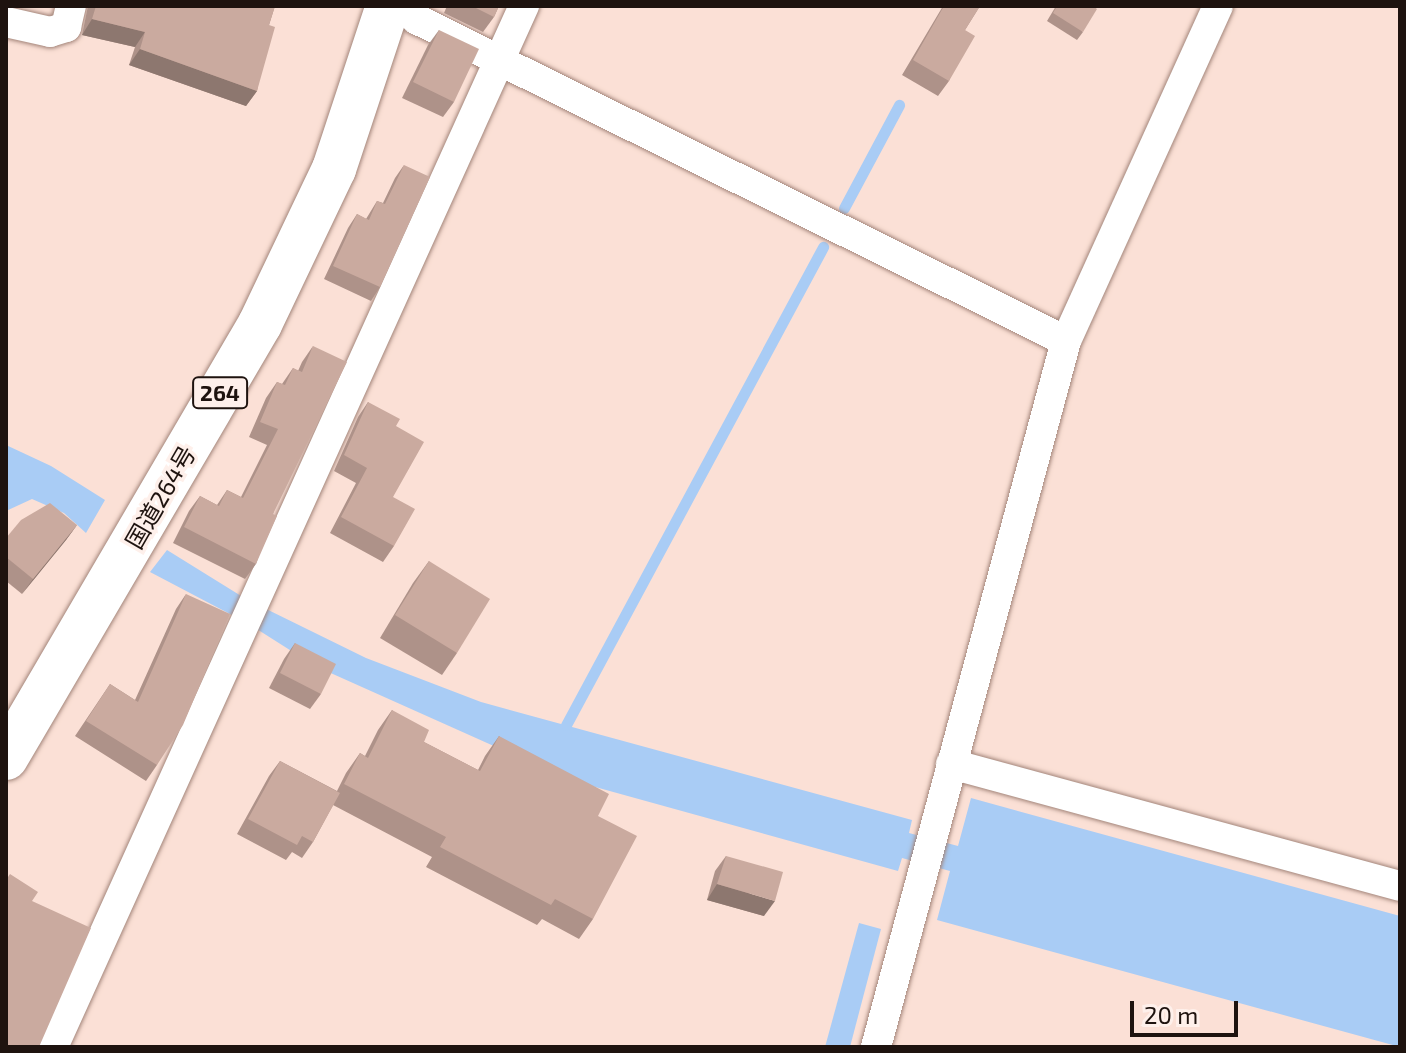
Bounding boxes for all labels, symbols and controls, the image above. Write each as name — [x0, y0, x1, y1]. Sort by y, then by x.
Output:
road number: 264 — [192, 375, 248, 411]
street label: 国道264号 — [119, 440, 201, 554]
scale bar — [1134, 985, 1242, 1035]
text: 20 m — [1144, 1000, 1198, 1029]

